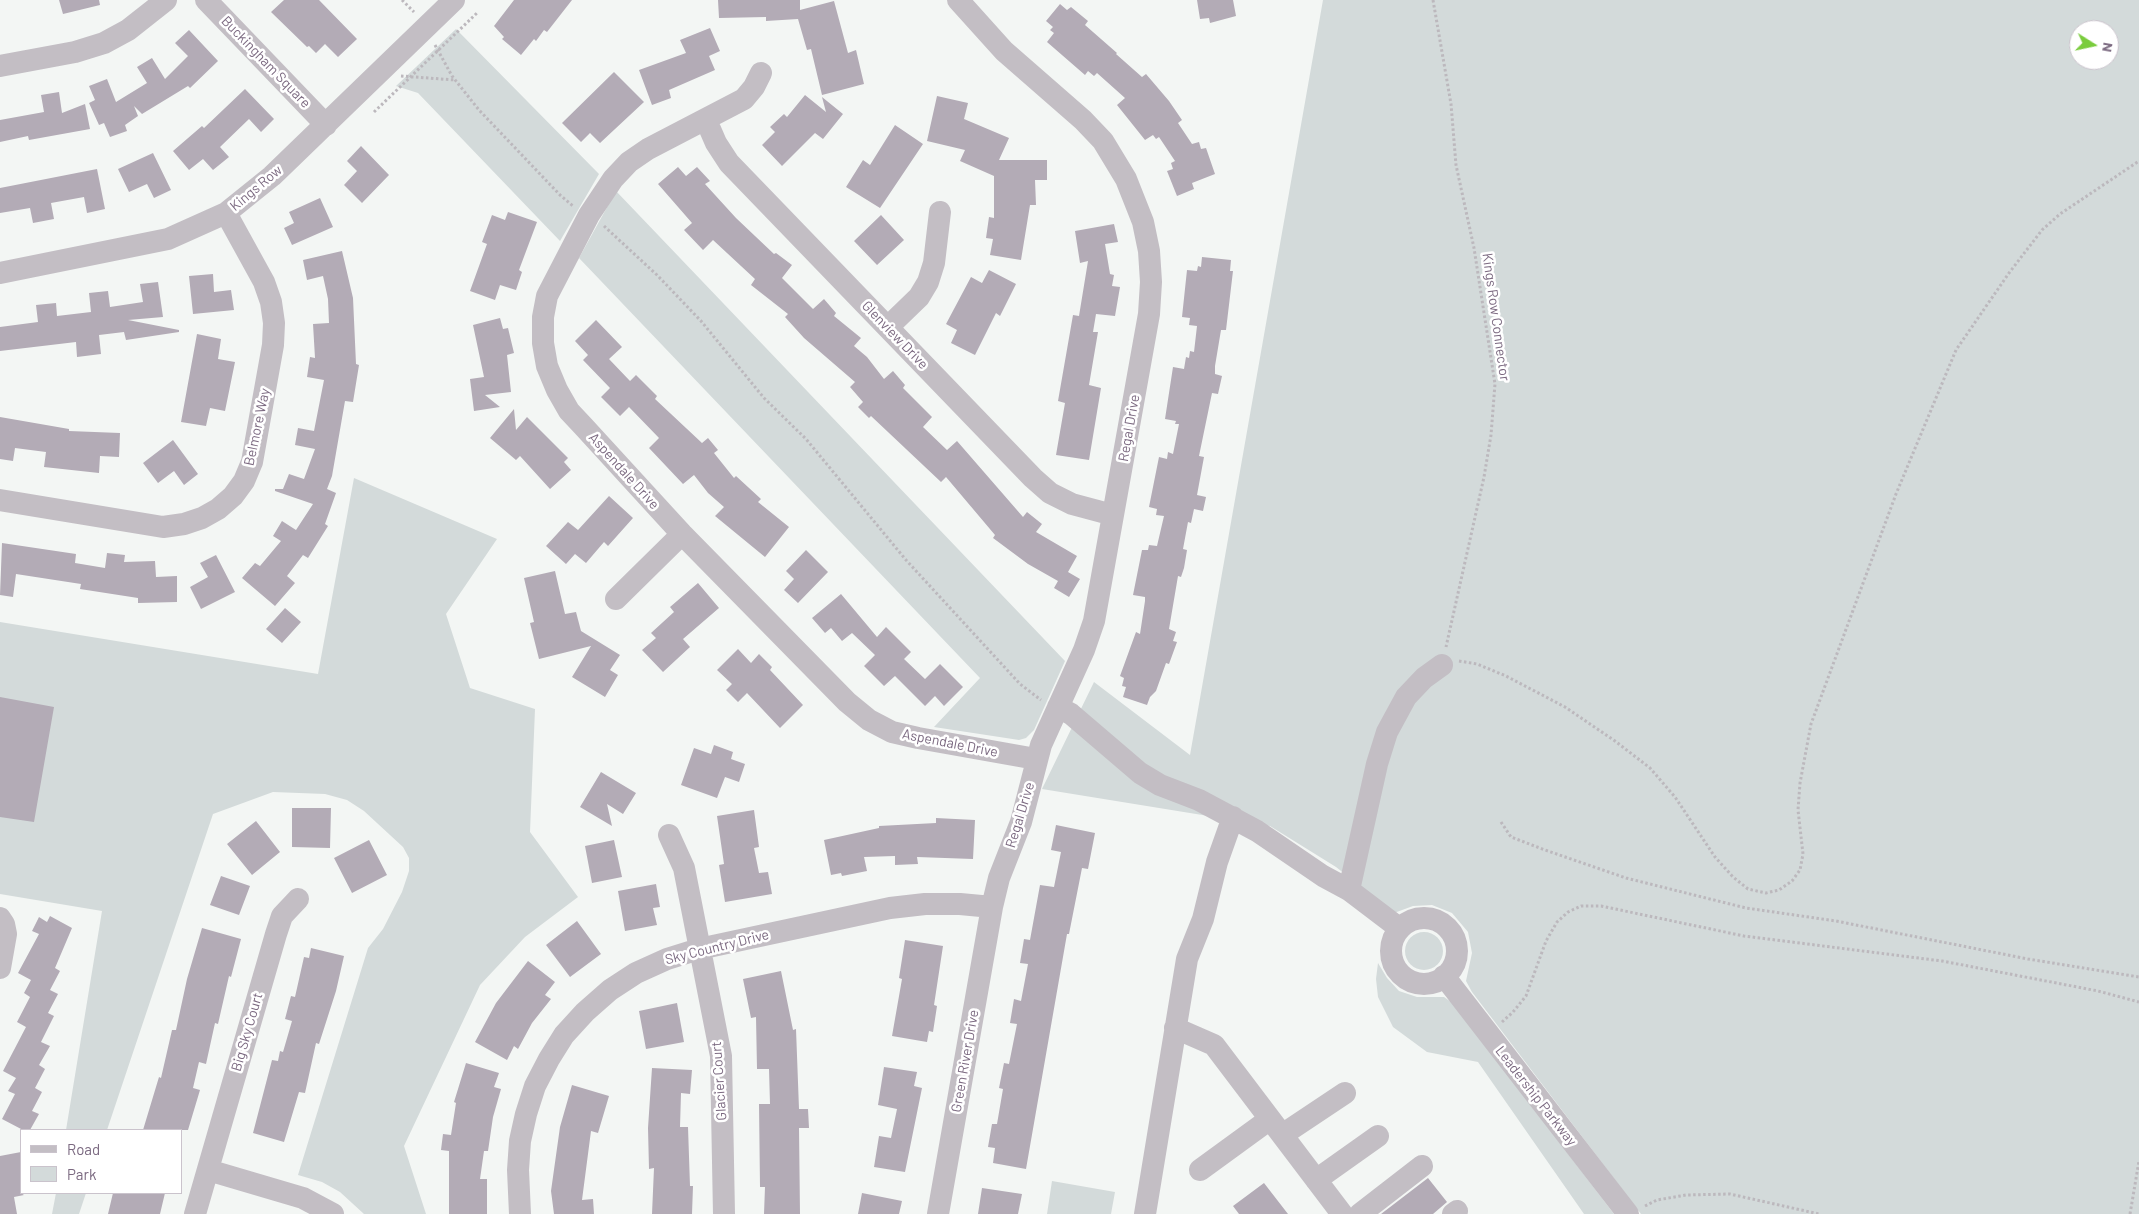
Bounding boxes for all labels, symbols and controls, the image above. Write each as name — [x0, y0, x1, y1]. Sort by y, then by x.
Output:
street label: Buckingham Square — [218, 13, 314, 111]
north arrow — [2069, 20, 2119, 70]
text: N — [2099, 41, 2117, 54]
street label: Kings Row — [227, 161, 285, 215]
street label: Kings Row Connector — [1479, 252, 1513, 382]
street label: Glenview Drive — [858, 297, 932, 373]
street label: Belmore Way — [241, 387, 273, 467]
street label: Regal Drive — [1115, 393, 1143, 463]
street label: Aspendale Drive — [585, 429, 663, 513]
street label: Aspendale Drive — [901, 725, 999, 761]
street label: Regal Drive — [1002, 780, 1038, 850]
street label: Sky Country Drive — [663, 926, 771, 968]
street label: Big Sky Court — [228, 991, 266, 1073]
street label: Green River Drive — [948, 1008, 982, 1114]
street label: Glacier Court — [708, 1041, 730, 1121]
street label: Leadership Parkway — [1492, 1043, 1580, 1149]
legend — [20, 1129, 182, 1194]
text: Road — [67, 1140, 100, 1158]
text: Park — [67, 1165, 96, 1183]

